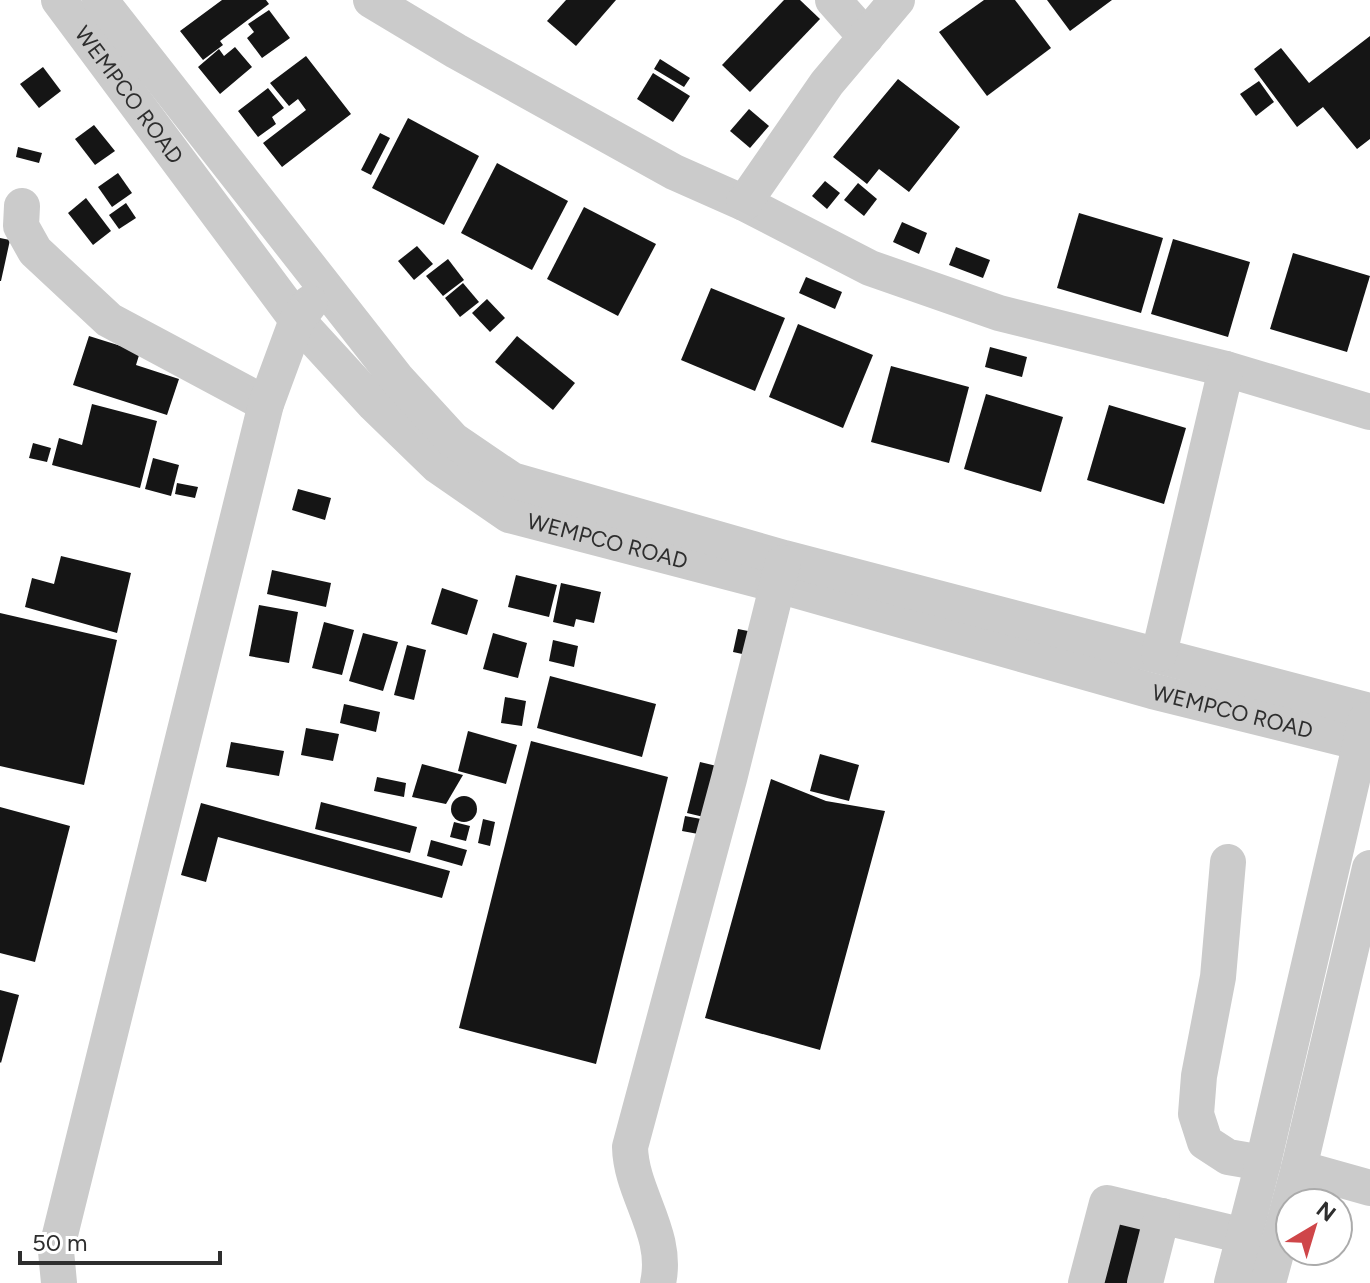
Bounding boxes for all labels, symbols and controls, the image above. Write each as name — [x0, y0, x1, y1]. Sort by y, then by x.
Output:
street label: WEMPCO ROAD — [69, 21, 189, 169]
street label: WEMPCO ROAD — [524, 507, 691, 575]
street label: WEMPCO ROAD — [1149, 679, 1316, 744]
north arrow — [1274, 1187, 1354, 1267]
text: N — [1311, 1196, 1341, 1228]
scale bar — [20, 1215, 220, 1265]
text: 50 m — [32, 1228, 88, 1257]

